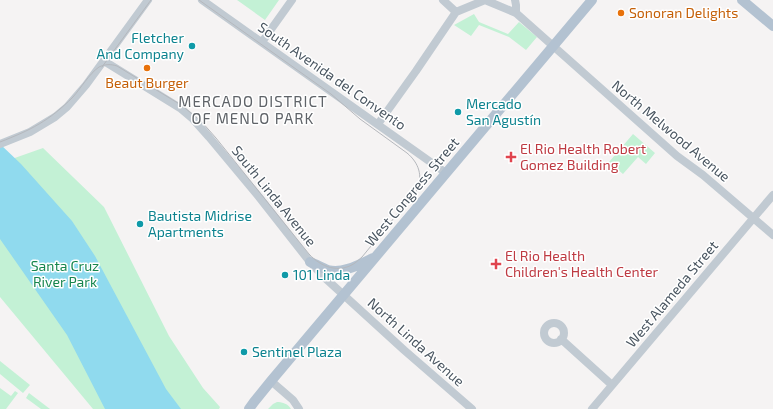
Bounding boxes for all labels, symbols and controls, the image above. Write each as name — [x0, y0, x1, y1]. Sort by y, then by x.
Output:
place label: Sonoran Delights — [629, 4, 738, 21]
marker: Sonoran Delights — [616, 8, 626, 18]
street label: South Avenida del Convento — [255, 18, 410, 133]
place label: Fletcher And Company — [96, 29, 185, 62]
marker: Fletcher And Company — [187, 41, 197, 51]
marker: Beaut Burger — [142, 63, 152, 73]
place label: Beaut Burger — [105, 74, 189, 91]
street label: North Melwood Avenue — [609, 76, 734, 185]
district label: MERCADO DISTRICT OF MENLO PARK — [178, 92, 328, 127]
place label: Mercado San Agustín — [466, 95, 541, 128]
marker: Mercado San Agustín — [453, 107, 463, 117]
street label: West Congress Street — [361, 134, 462, 250]
place label: El Rio Health Robert Gomez Building — [520, 140, 646, 173]
street label: South Linda Avenue — [229, 142, 320, 249]
marker: El Rio Health Robert Gomez Building — [505, 151, 517, 163]
place label: Bautista Midrise Apartments — [148, 207, 252, 240]
marker: Bautista Midrise Apartments — [135, 219, 145, 229]
street label: West Alameda Street — [622, 237, 721, 350]
place label: El Rio Health Children's Health Center — [505, 247, 659, 280]
park label: Santa Cruz River Park — [31, 257, 99, 290]
marker: El Rio Health Children's Health Center — [490, 258, 502, 270]
place label: 101 Linda — [293, 266, 350, 283]
marker: 101 Linda — [280, 270, 290, 280]
street label: North Linda Avenue — [364, 294, 468, 390]
place label: Sentinel Plaza — [252, 343, 342, 360]
marker: Sentinel Plaza — [239, 347, 249, 357]

